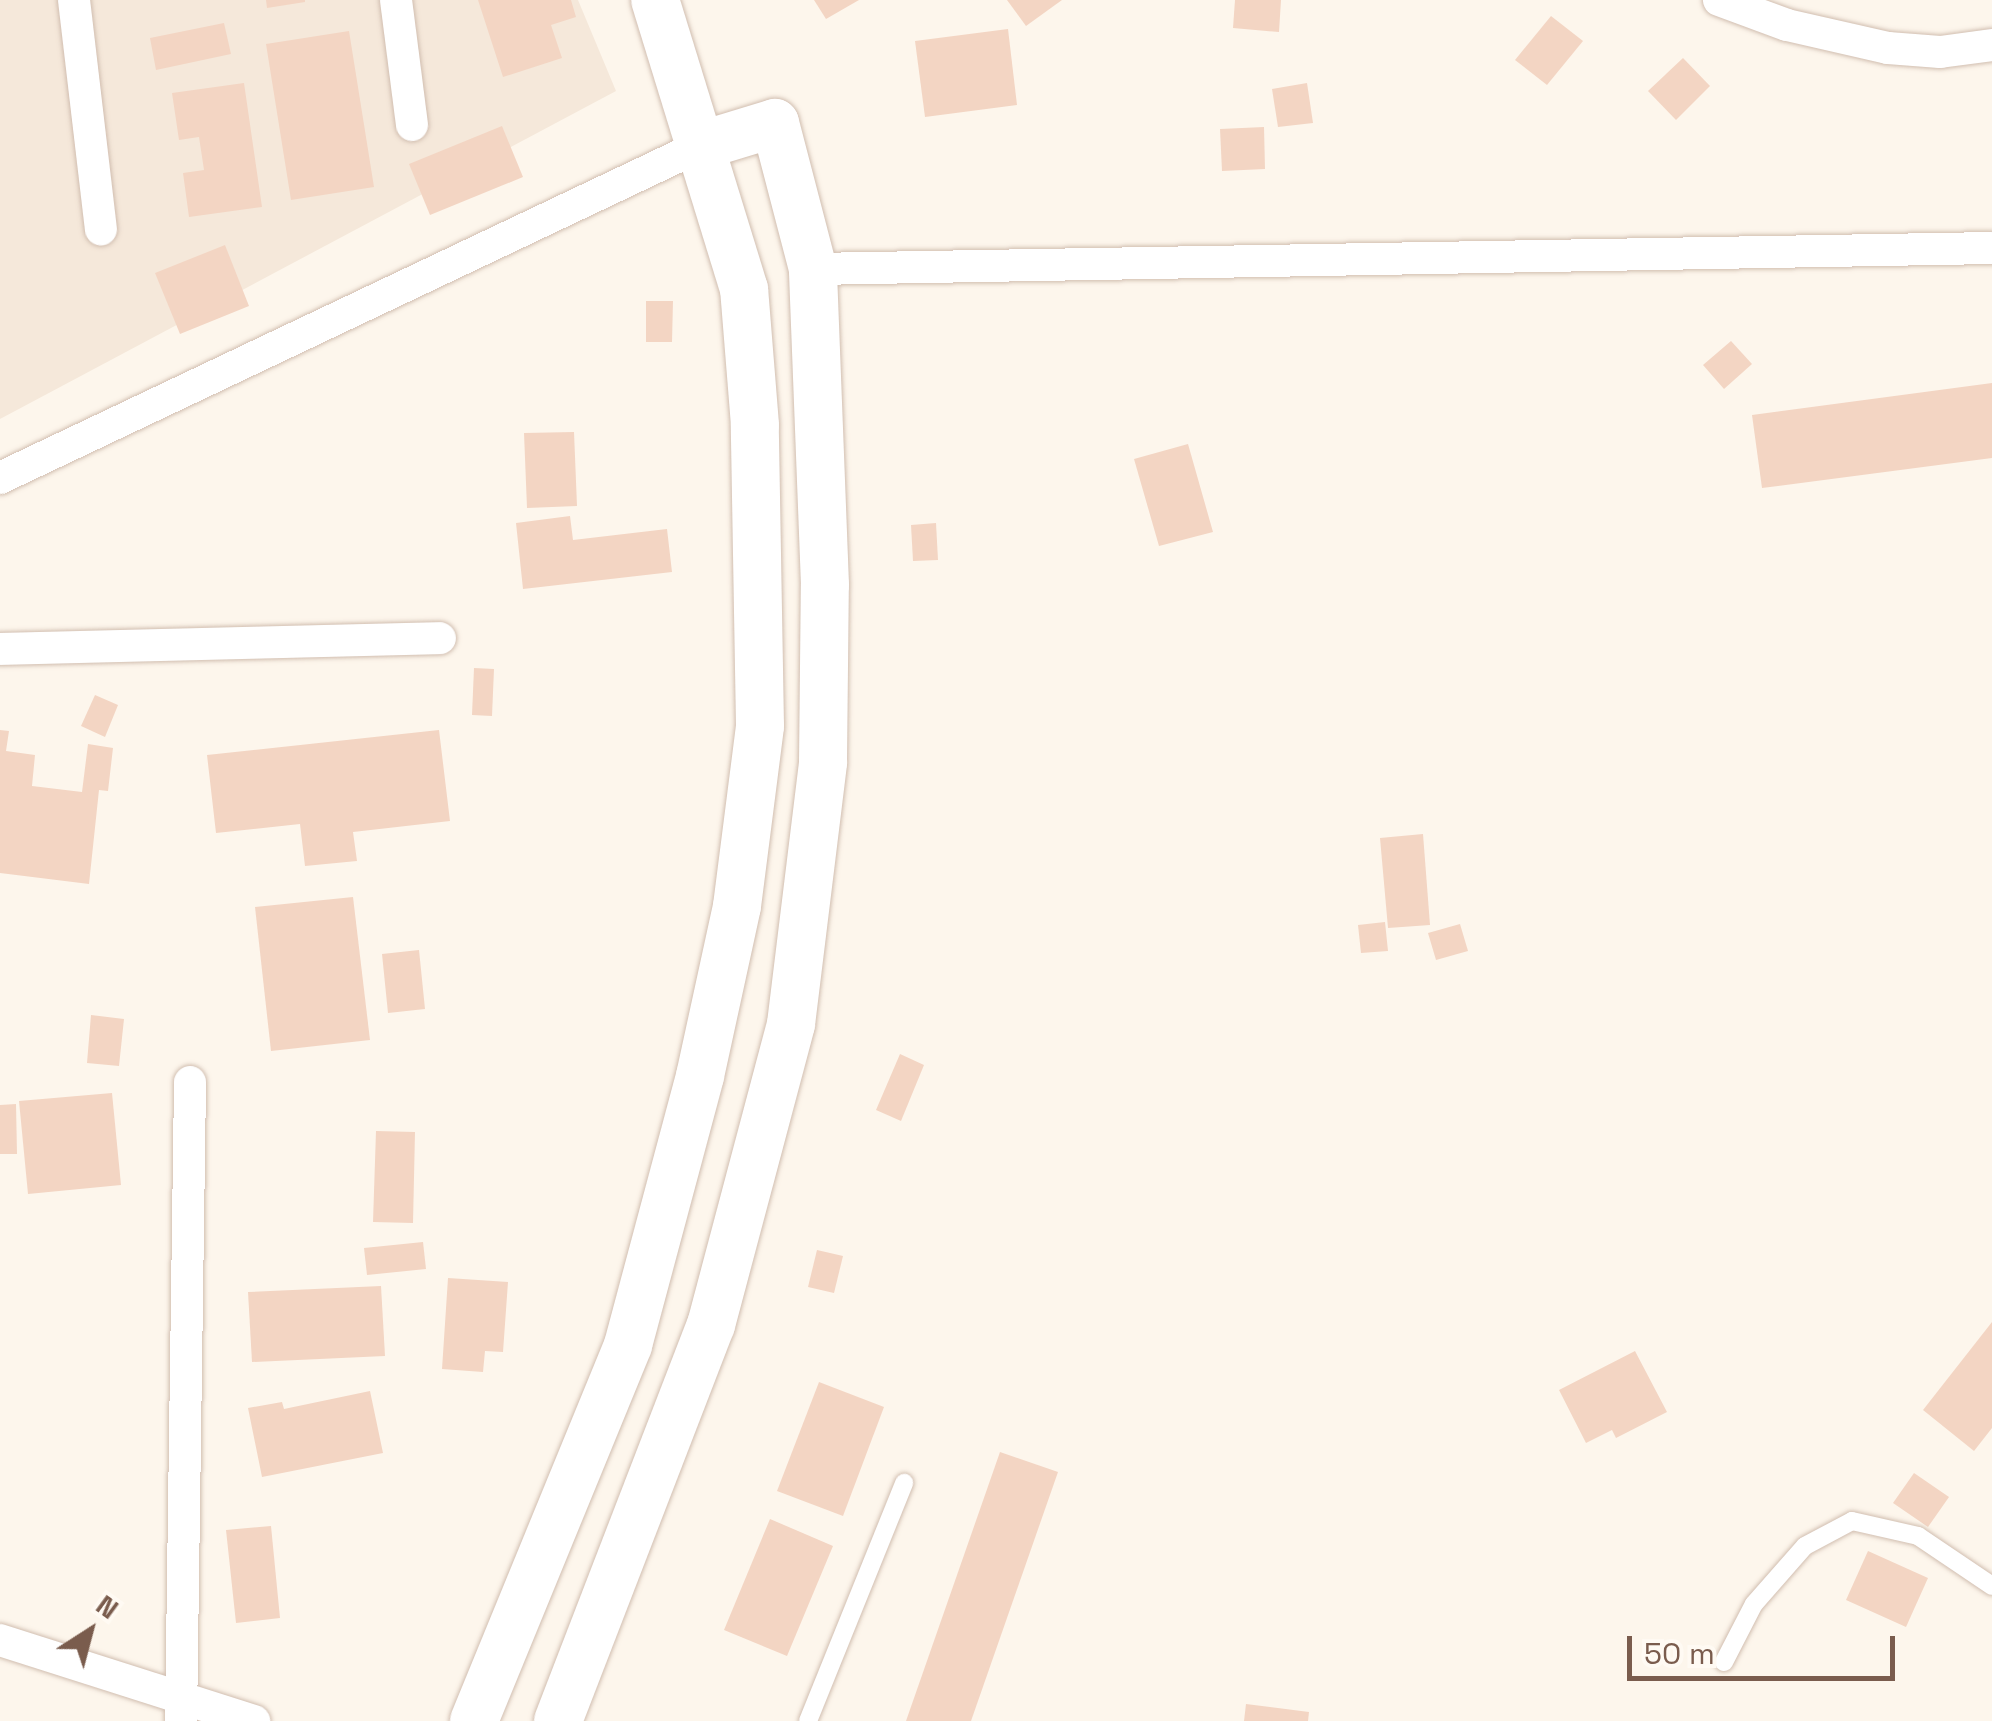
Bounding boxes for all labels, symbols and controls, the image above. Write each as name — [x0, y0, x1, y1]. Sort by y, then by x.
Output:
north arrow — [40, 1581, 140, 1681]
text: N — [89, 1587, 126, 1627]
scale bar — [1632, 1616, 1900, 1678]
text: 50 m — [1644, 1634, 1715, 1673]

